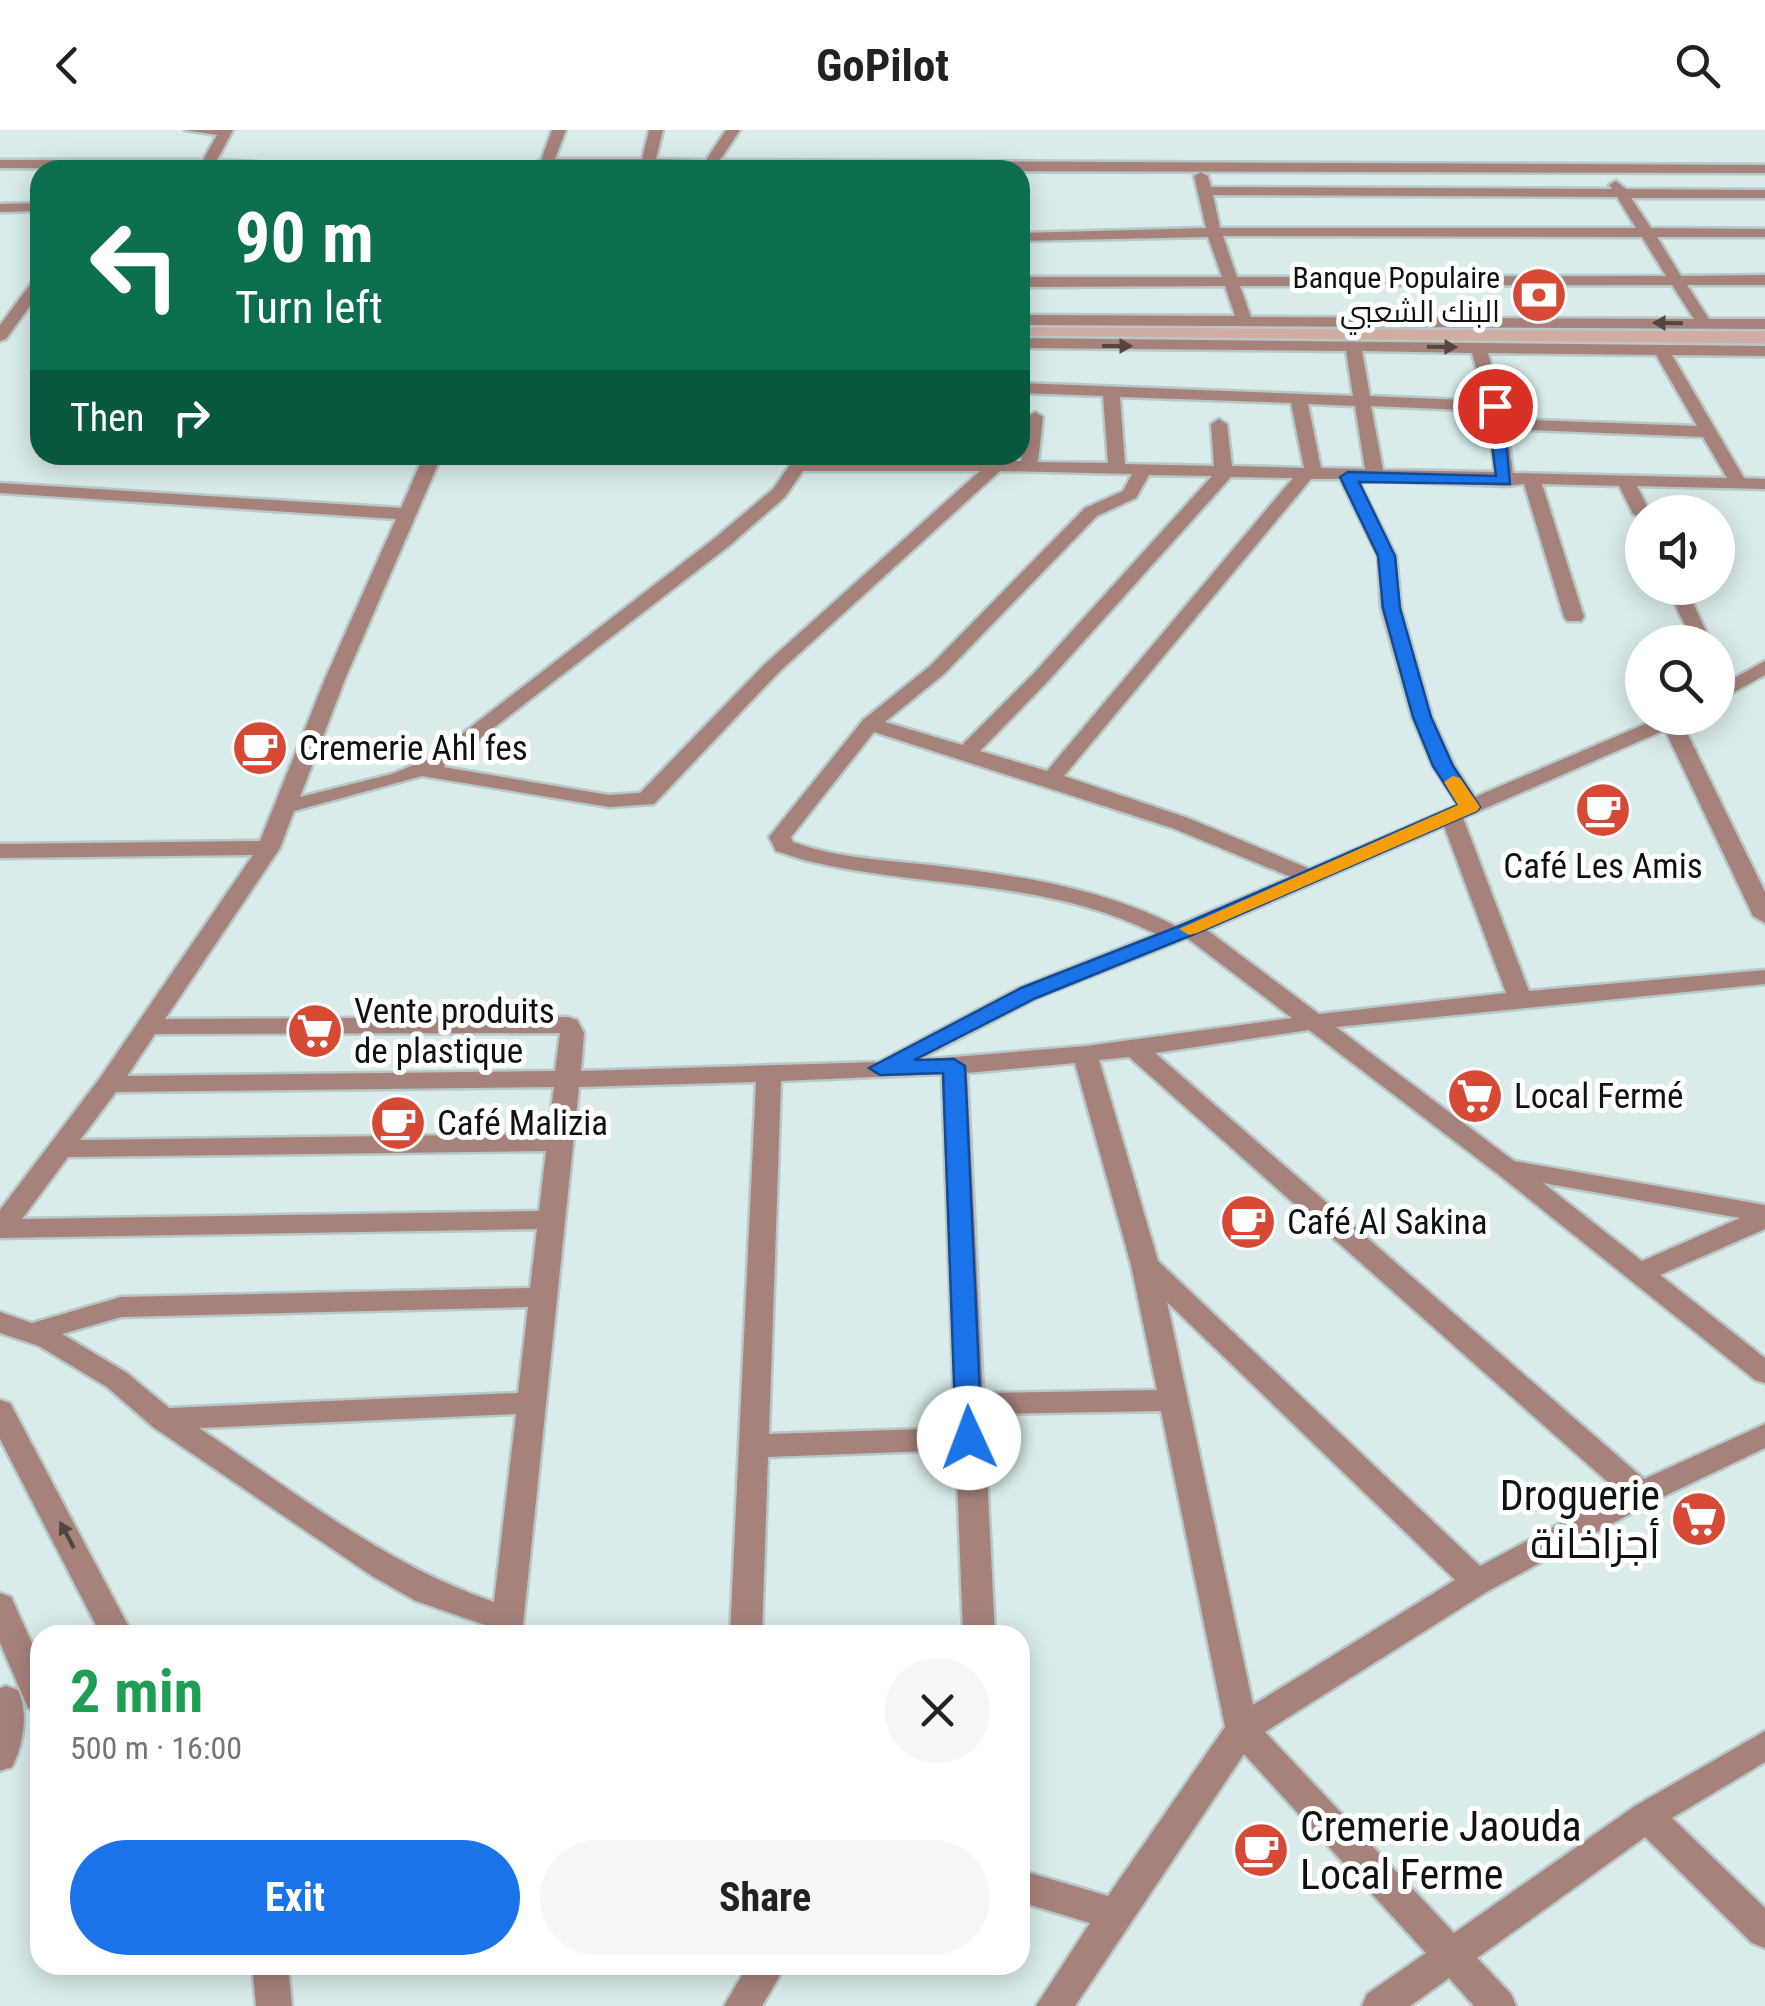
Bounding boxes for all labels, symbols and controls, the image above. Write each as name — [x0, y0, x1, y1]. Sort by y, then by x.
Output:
icon: back — [40, 38, 95, 93]
icon: search — [1670, 38, 1725, 93]
text: GoPilot — [816, 39, 949, 92]
text: 90 m — [235, 197, 374, 279]
icon: left — [70, 200, 200, 330]
place label: Banque Populaire البنك الشعبي — [1292, 260, 1500, 335]
bank icon: Banque Populaire البنك الشعبي — [1509, 265, 1569, 325]
text: Turn left — [235, 281, 383, 334]
one-way arrow — [1651, 315, 1683, 331]
one-way arrow — [1102, 338, 1134, 354]
one-way arrow — [1427, 339, 1459, 355]
pin — [1453, 364, 1538, 449]
icon: arrive — [1468, 379, 1523, 434]
icon: right — [164, 390, 219, 445]
text: Then — [70, 396, 144, 440]
map controls — [1625, 495, 1735, 735]
button: sound — [1625, 495, 1735, 605]
button: search — [1625, 625, 1735, 735]
cafe icon: Cremerie Ahl fes — [230, 718, 290, 778]
place label: Cremerie Ahl fes — [299, 728, 528, 769]
cafe icon: Café Les Amis — [1573, 780, 1633, 840]
place label: Café Les Amis — [1503, 846, 1703, 887]
place label: Vente produits de plastique — [354, 991, 555, 1072]
supermarket icon: Vente produits de plastique — [285, 1001, 345, 1061]
supermarket icon: Local Fermé — [1445, 1066, 1505, 1126]
place label: Local Fermé — [1514, 1076, 1684, 1117]
cafe icon: Café Malizia — [368, 1093, 428, 1153]
place label: Café Malizia — [437, 1103, 608, 1144]
cafe icon: Café Al Sakina — [1218, 1192, 1278, 1252]
place label: Café Al Sakina — [1287, 1202, 1487, 1243]
position arrow — [917, 1386, 1021, 1490]
place label: Droguerie أجزاخانة — [1500, 1471, 1660, 1568]
supermarket icon: Droguerie أجزاخانة — [1669, 1489, 1729, 1549]
one-way arrow — [58, 1521, 75, 1550]
text: 2 min — [70, 1656, 203, 1727]
button: close — [885, 1658, 990, 1763]
text: 500 m · 16:00 — [70, 1729, 242, 1767]
place label: Cremerie Jaouda Local Ferme — [1300, 1802, 1582, 1899]
cafe icon: Cremerie Jaouda Local Ferme — [1231, 1820, 1291, 1880]
button: Exit — [70, 1840, 520, 1955]
button: Share — [540, 1840, 990, 1955]

